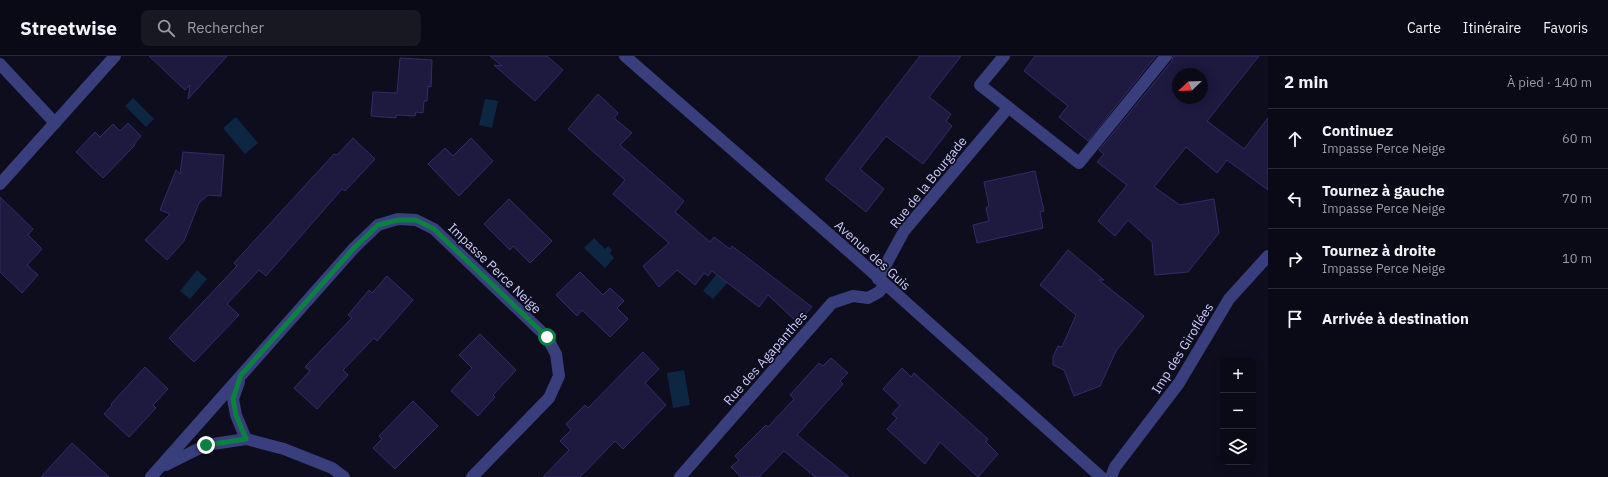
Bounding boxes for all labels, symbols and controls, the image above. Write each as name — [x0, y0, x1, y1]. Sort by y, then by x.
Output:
search box — [141, 10, 421, 46]
text: Streetwise — [20, 16, 117, 40]
icon: search — [155, 17, 177, 39]
text: Rechercher — [187, 18, 264, 37]
text: Carte — [1407, 19, 1441, 37]
text: Itinéraire — [1463, 19, 1521, 37]
text: Favoris — [1543, 19, 1588, 37]
north arrow — [1172, 68, 1208, 104]
text: 2 min — [1284, 71, 1328, 93]
text: À pied · 140 m — [1507, 74, 1592, 91]
text: Continuez — [1322, 121, 1393, 140]
icon: ahead — [1284, 128, 1306, 150]
text: 60 m — [1562, 130, 1592, 147]
street label: Rue de la Bourgade — [886, 133, 971, 232]
text: Impasse Perce Neige — [1322, 140, 1445, 157]
text: Tournez à gauche — [1322, 181, 1445, 200]
icon: left — [1284, 188, 1306, 210]
text: 70 m — [1562, 190, 1592, 207]
text: Impasse Perce Neige — [1322, 200, 1445, 217]
street label: Avenue des Guis — [831, 217, 914, 294]
street label: Impasse Perce Neige — [444, 219, 545, 317]
text: Tournez à droite — [1322, 241, 1436, 260]
icon: right — [1284, 248, 1306, 270]
text: 10 m — [1562, 250, 1592, 267]
text: Impasse Perce Neige — [1322, 260, 1445, 277]
street label: Imp des Giroflées — [1148, 300, 1217, 397]
street label: Rue des Agapanthes — [720, 308, 811, 409]
icon: arrive — [1284, 308, 1306, 330]
text: Arrivée à destination — [1322, 309, 1469, 328]
route start — [538, 328, 556, 346]
map controls — [1220, 357, 1256, 465]
button: + — [1220, 357, 1256, 393]
button: − — [1220, 393, 1256, 429]
button: layers — [1220, 429, 1256, 465]
route end — [197, 436, 215, 454]

